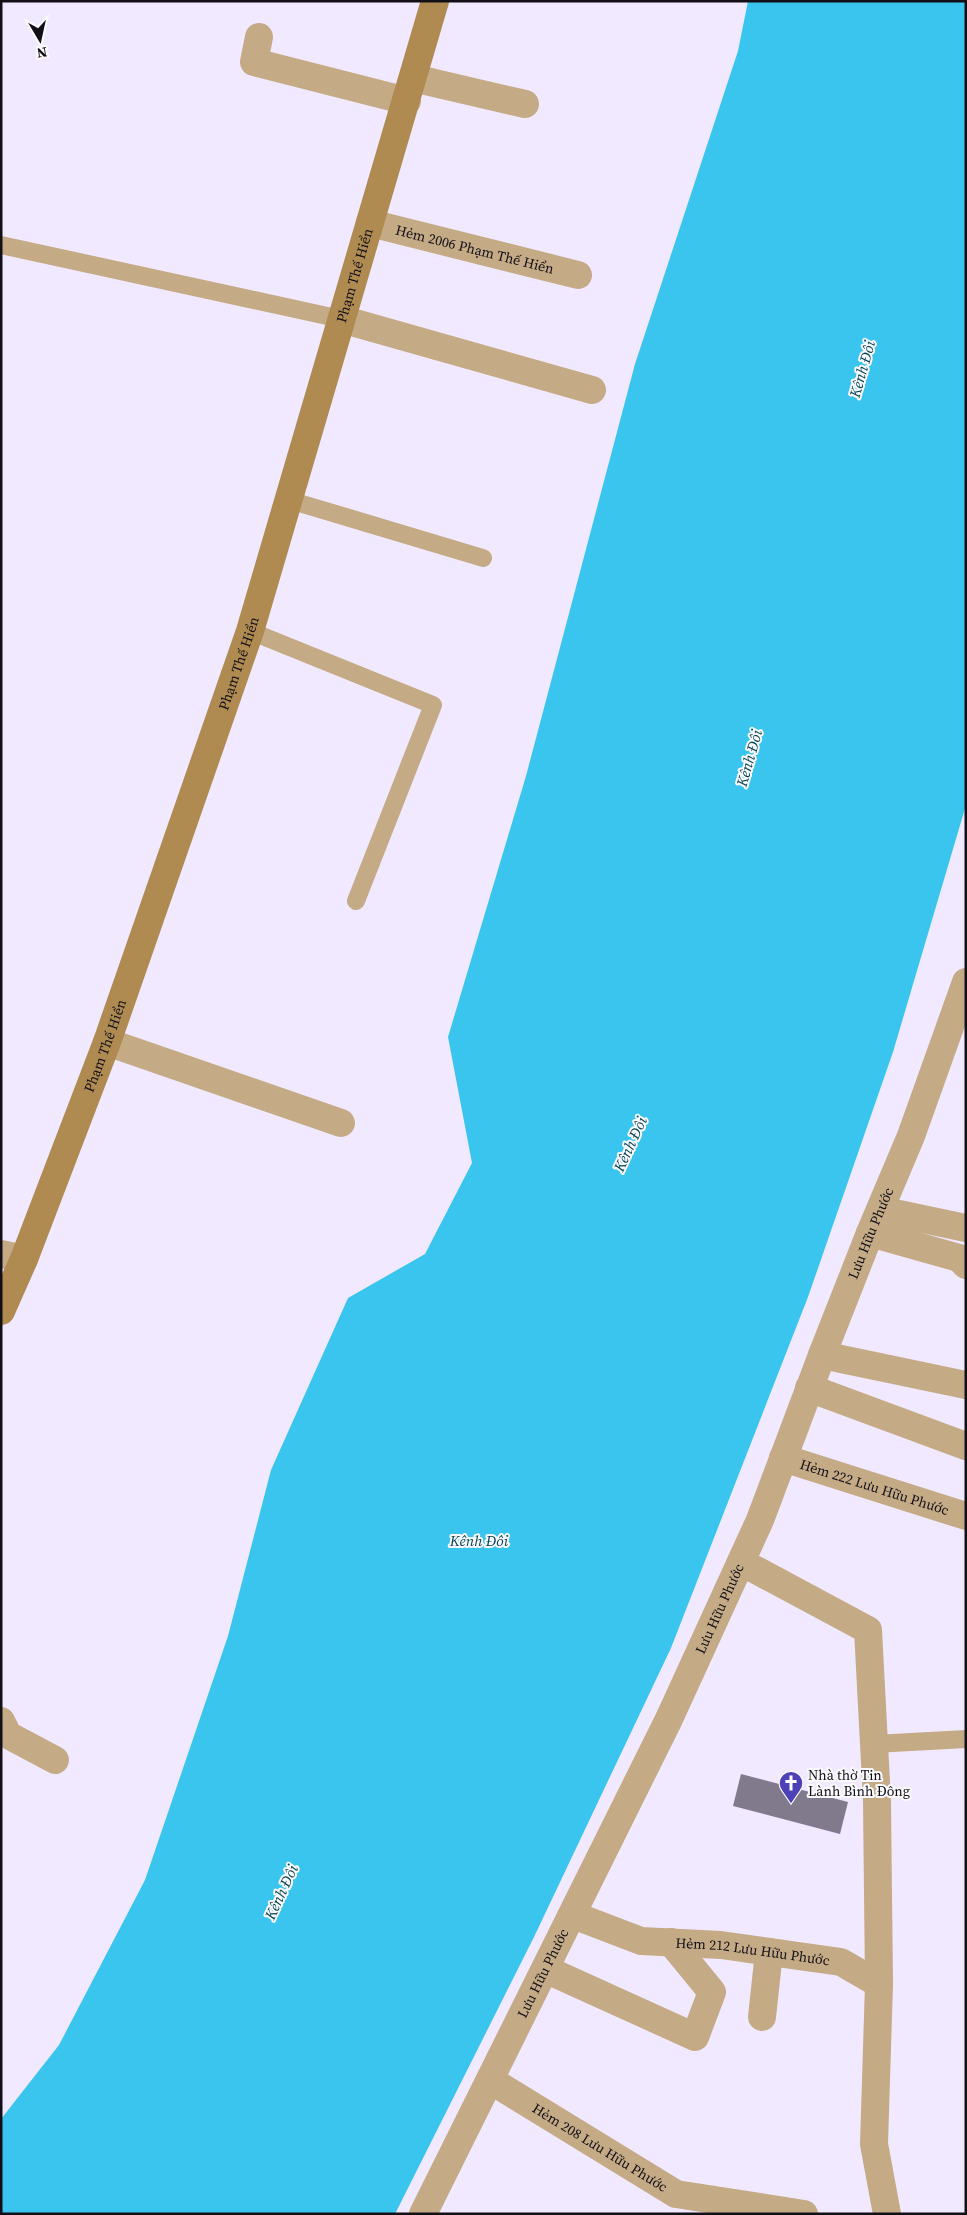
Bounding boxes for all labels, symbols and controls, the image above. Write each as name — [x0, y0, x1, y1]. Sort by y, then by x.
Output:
north arrow — [15, 15, 65, 65]
text: N — [35, 42, 49, 64]
street label: Hẻm 2006 Phạm Thế Hiển — [393, 220, 557, 279]
street label: Phạm Thế Hiển — [331, 225, 378, 325]
water label: Kênh Đôi — [844, 338, 880, 401]
street label: Phạm Thế Hiển — [213, 614, 264, 713]
water label: Kênh Đôi — [731, 727, 767, 790]
street label: Phạm Thế Hiển — [79, 996, 131, 1095]
water label: Kênh Đôi — [608, 1113, 652, 1176]
street label: Lưu Hữu Phước — [843, 1184, 898, 1282]
street label: Hẻm 222 Lưu Hữu Phước — [797, 1454, 952, 1520]
water label: Kênh Đôi — [449, 1530, 509, 1551]
street label: Lưu Hữu Phước — [690, 1560, 749, 1657]
place label: Nhà thờ Tin Lành Bình Đông — [808, 1765, 910, 1801]
church icon: Nhà thờ Tin Lành Bình Đông — [778, 1770, 804, 1804]
water label: Kênh Đôi — [259, 1861, 303, 1924]
street label: Lưu Hữu Phước — [512, 1925, 573, 2021]
street label: Hẻm 212 Lưu Hữu Phước — [675, 1933, 831, 1970]
street label: Hẻm 208 Lưu Hữu Phước — [529, 2098, 672, 2197]

